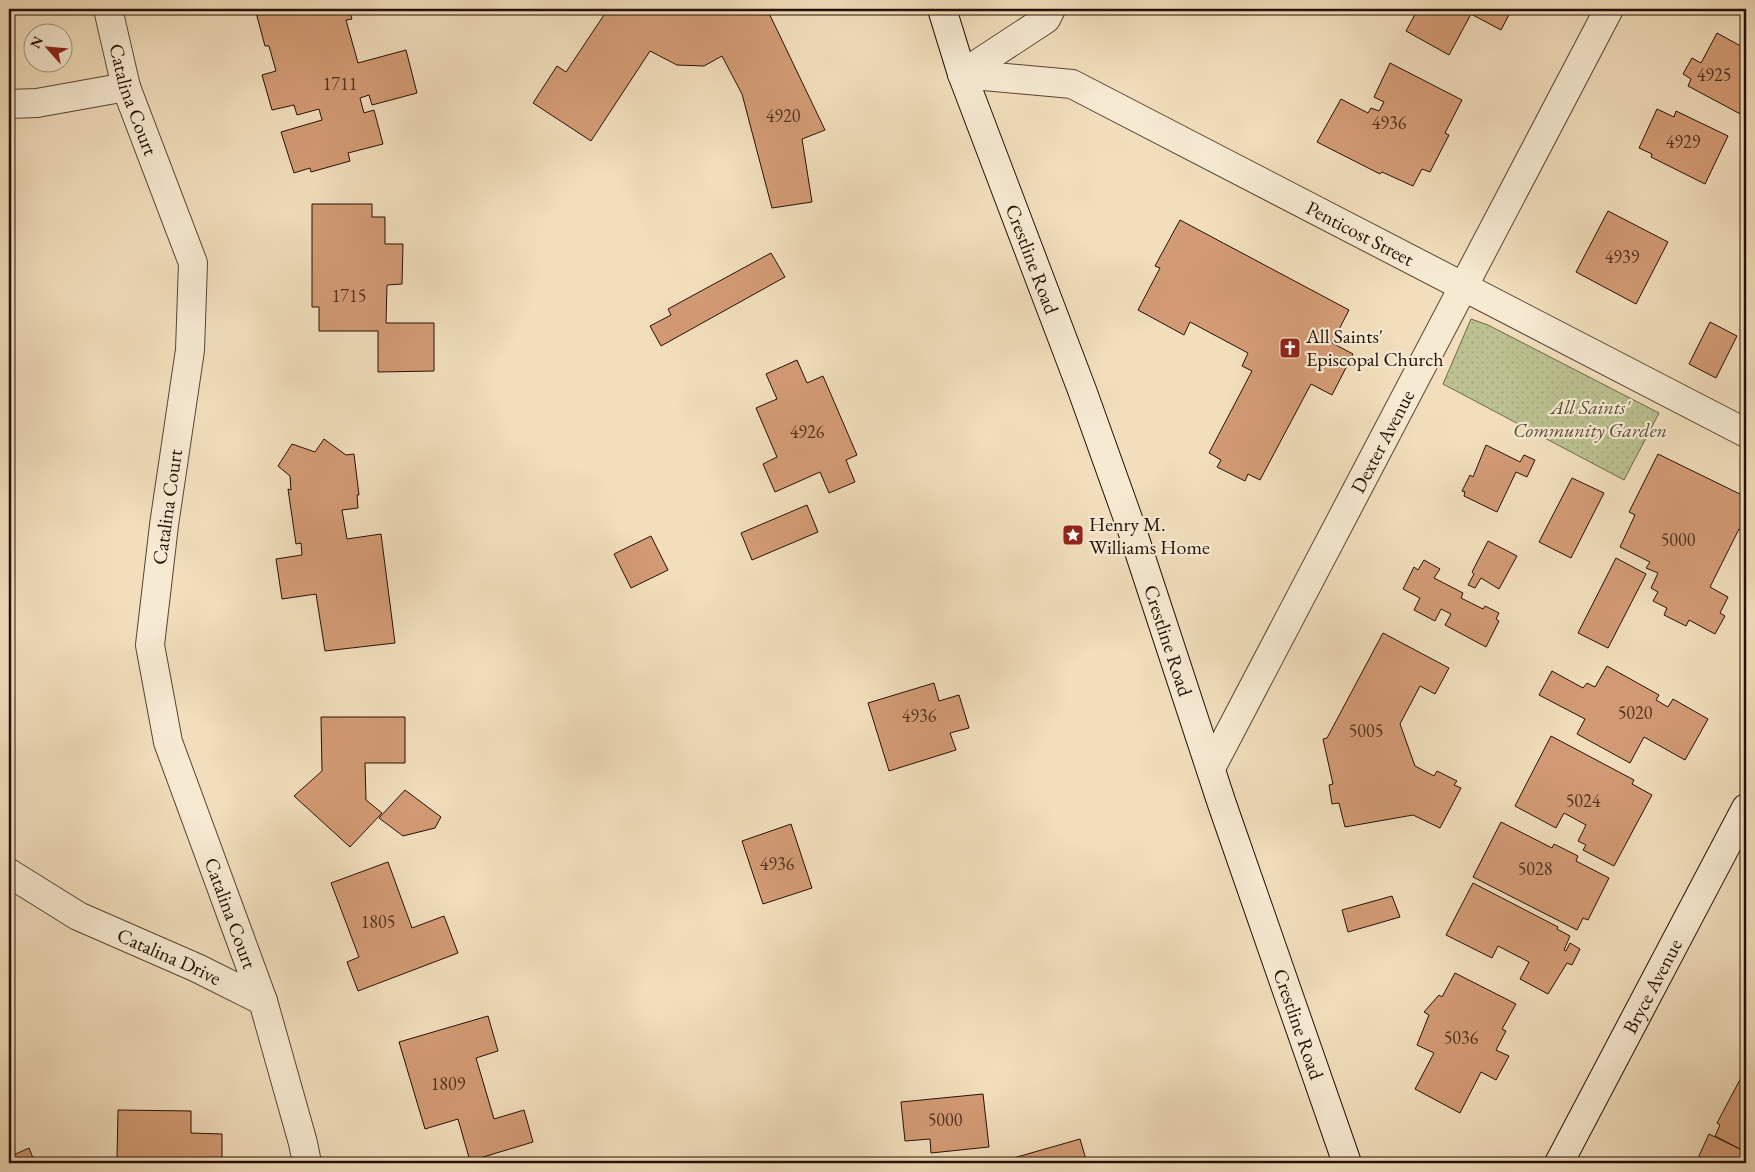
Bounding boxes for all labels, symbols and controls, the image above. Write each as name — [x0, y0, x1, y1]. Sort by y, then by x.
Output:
north arrow — [22, 22, 72, 72]
text: N — [26, 32, 47, 51]
street label: Catalina Court — [103, 41, 164, 160]
house number: 4925 — [1697, 63, 1731, 86]
house number: 1711 — [323, 72, 357, 95]
house number: 4920 — [766, 104, 801, 127]
house number: 4936 — [1372, 111, 1407, 134]
house number: 4929 — [1666, 130, 1701, 153]
street label: Penticost Street — [1302, 195, 1419, 272]
street label: Crestline Road — [1000, 201, 1065, 318]
house number: 4939 — [1605, 245, 1640, 268]
house number: 1715 — [332, 284, 366, 307]
place label: All Saints' Episcopal Church — [1305, 323, 1444, 372]
church icon: All Saints' Episcopal Church — [1278, 336, 1302, 360]
street label: Dexter Avenue — [1345, 385, 1420, 497]
park label: All Saints' Community Garden — [1513, 394, 1667, 443]
house number: 4926 — [790, 420, 825, 443]
street label: Catalina Court — [146, 447, 188, 566]
place label: Henry M. Williams Home — [1089, 511, 1210, 560]
place icon: Henry M. Williams Home — [1061, 523, 1085, 547]
house number: 5000 — [1661, 528, 1696, 551]
street label: Crestline Road — [1138, 582, 1199, 700]
house number: 5020 — [1618, 701, 1653, 724]
house number: 4936 — [902, 704, 937, 727]
house number: 5005 — [1349, 719, 1383, 742]
house number: 5024 — [1566, 789, 1601, 812]
house number: 4936 — [760, 852, 795, 875]
street label: Catalina Court — [199, 854, 263, 973]
house number: 5028 — [1518, 857, 1552, 880]
house number: 1805 — [361, 910, 395, 933]
street label: Catalina Drive — [113, 922, 226, 991]
street label: Bryce Avenue — [1617, 934, 1688, 1038]
street label: Crestline Road — [1267, 965, 1330, 1084]
house number: 5036 — [1444, 1026, 1479, 1049]
house number: 1809 — [431, 1072, 466, 1095]
house number: 5000 — [928, 1108, 963, 1131]

